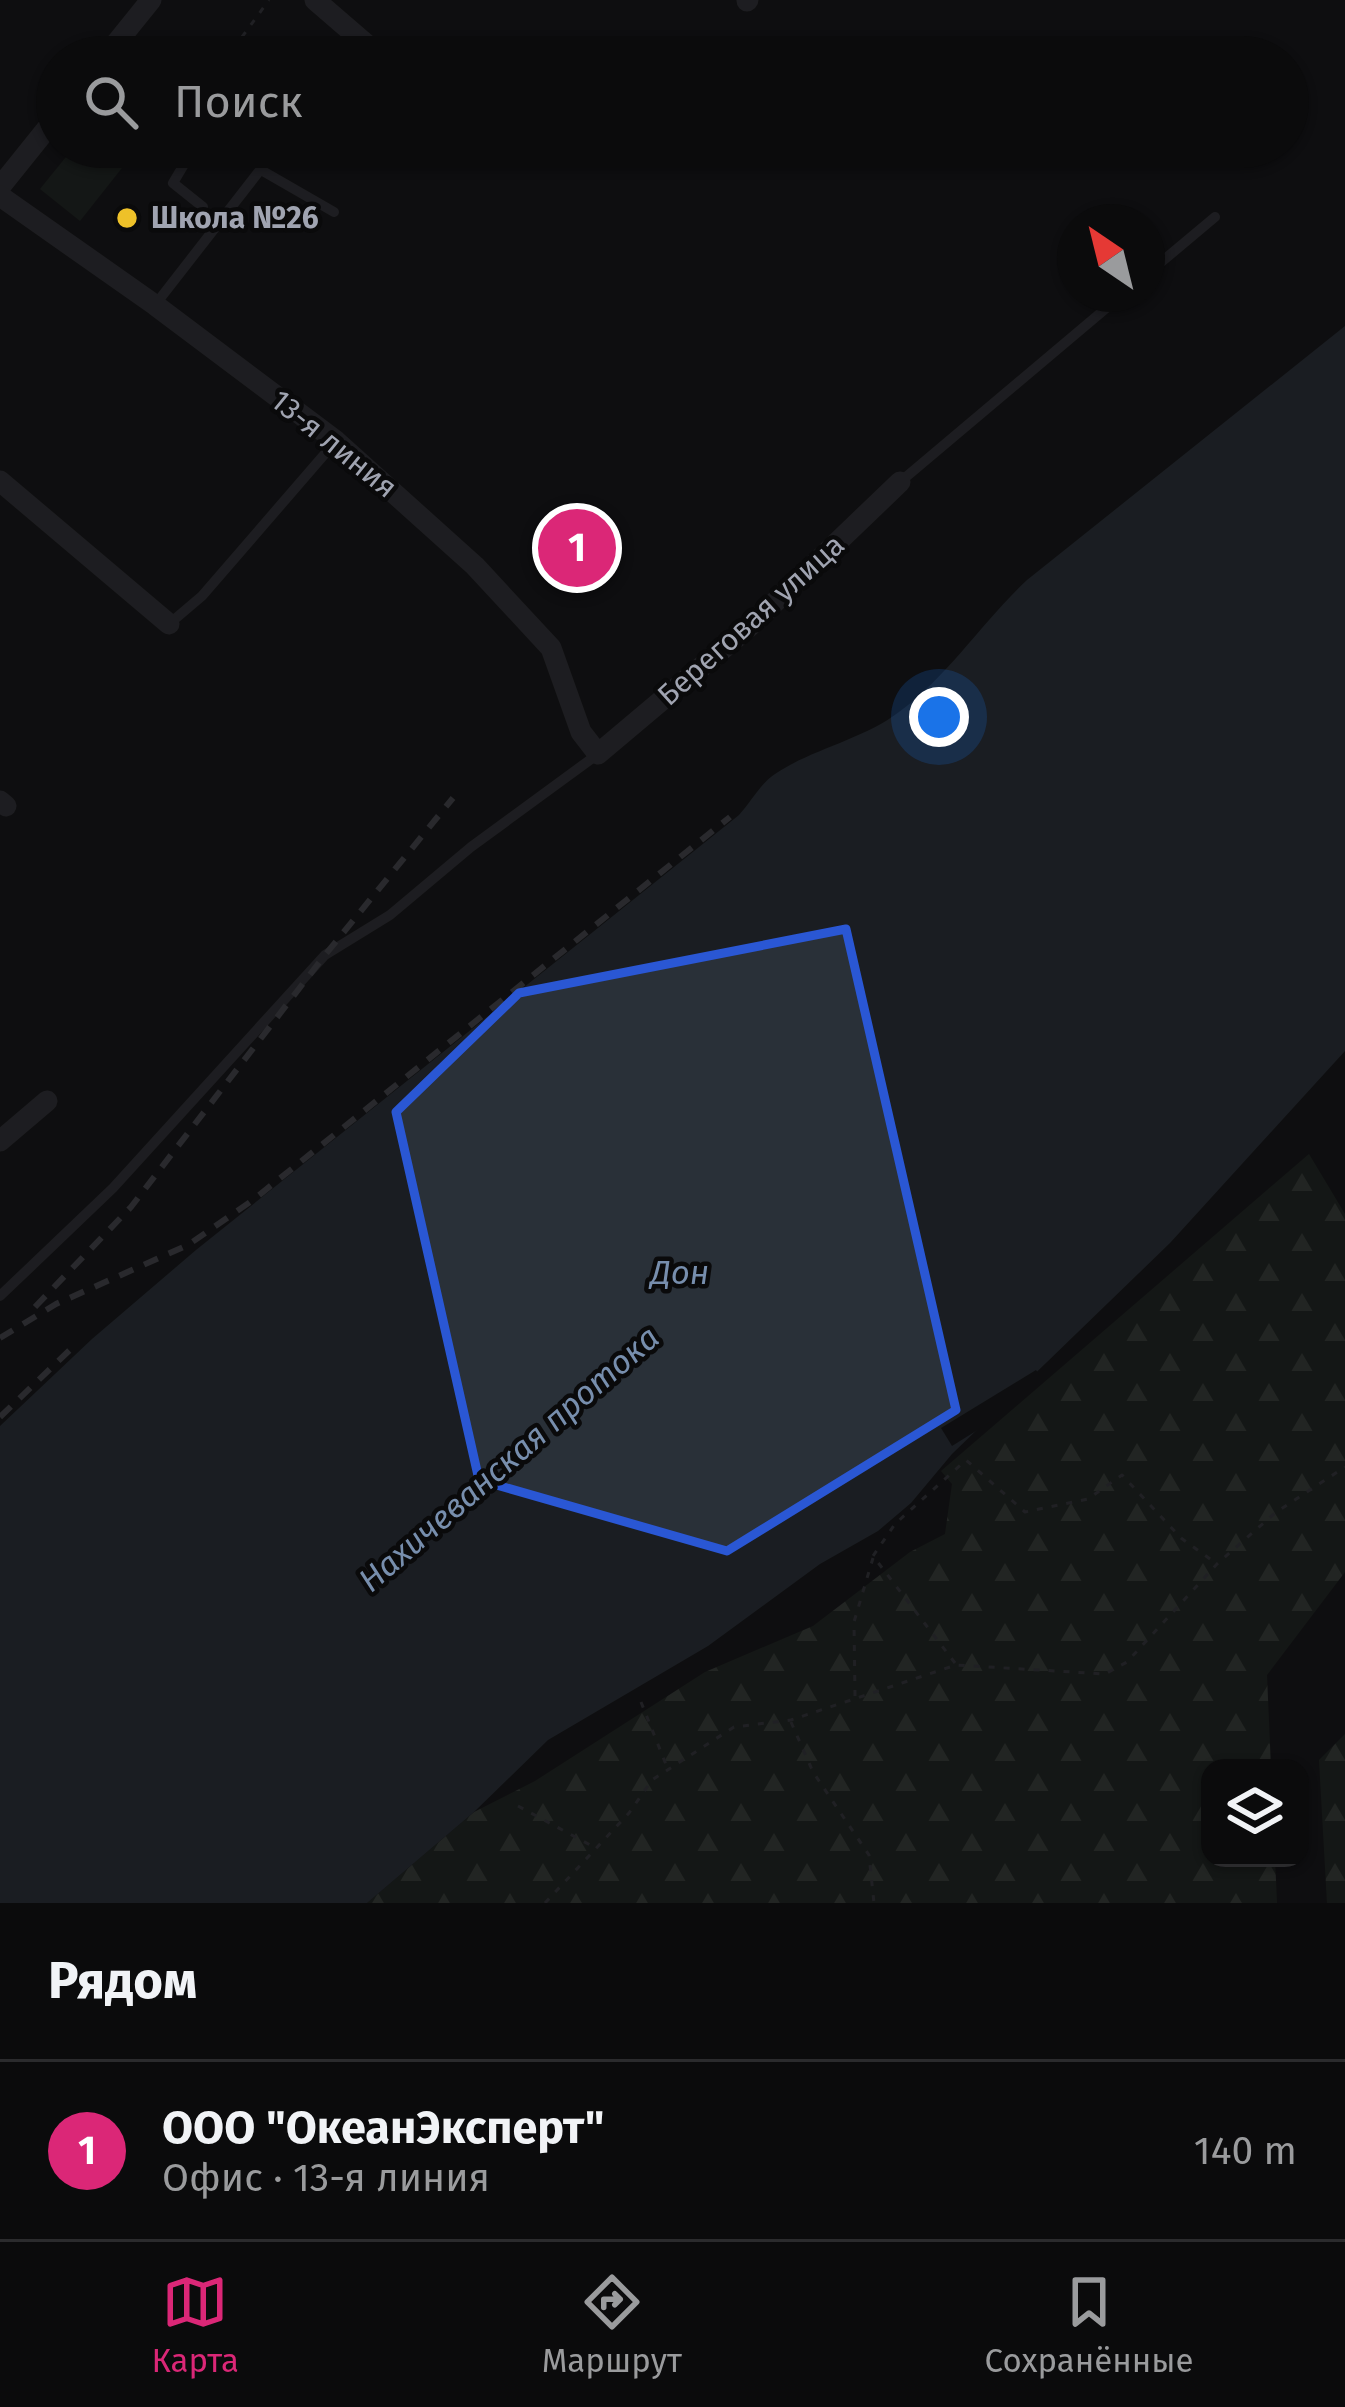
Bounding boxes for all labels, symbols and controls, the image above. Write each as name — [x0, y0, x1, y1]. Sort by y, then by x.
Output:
search box — [36, 36, 1309, 168]
icon: search — [78, 69, 144, 135]
text: Поиск — [174, 75, 303, 129]
place label: Школа №26 — [151, 200, 319, 236]
north arrow — [1057, 204, 1165, 312]
marker: Школа №26 — [114, 205, 140, 231]
street label: 13-я линия — [264, 382, 404, 506]
pin: 1 — [538, 503, 616, 593]
street label: Береговая улица — [650, 527, 852, 713]
your location — [909, 687, 969, 747]
water label: Дон — [648, 1253, 709, 1293]
water label: Нахичеванская протока — [351, 1318, 667, 1600]
map controls — [1201, 1759, 1309, 1867]
button: layers — [1201, 1759, 1309, 1867]
text: Рядом — [48, 1950, 197, 2012]
text: ООО "ОкеанЭксперт" — [162, 2101, 605, 2155]
text: 1 — [78, 2128, 96, 2174]
text: 140 m — [1194, 2128, 1297, 2174]
text: Офис · 13-я линия — [162, 2155, 490, 2201]
tab: Карта — [151, 2269, 239, 2381]
tab: Маршрут — [542, 2269, 682, 2381]
tab: Сохранённые — [985, 2269, 1194, 2381]

